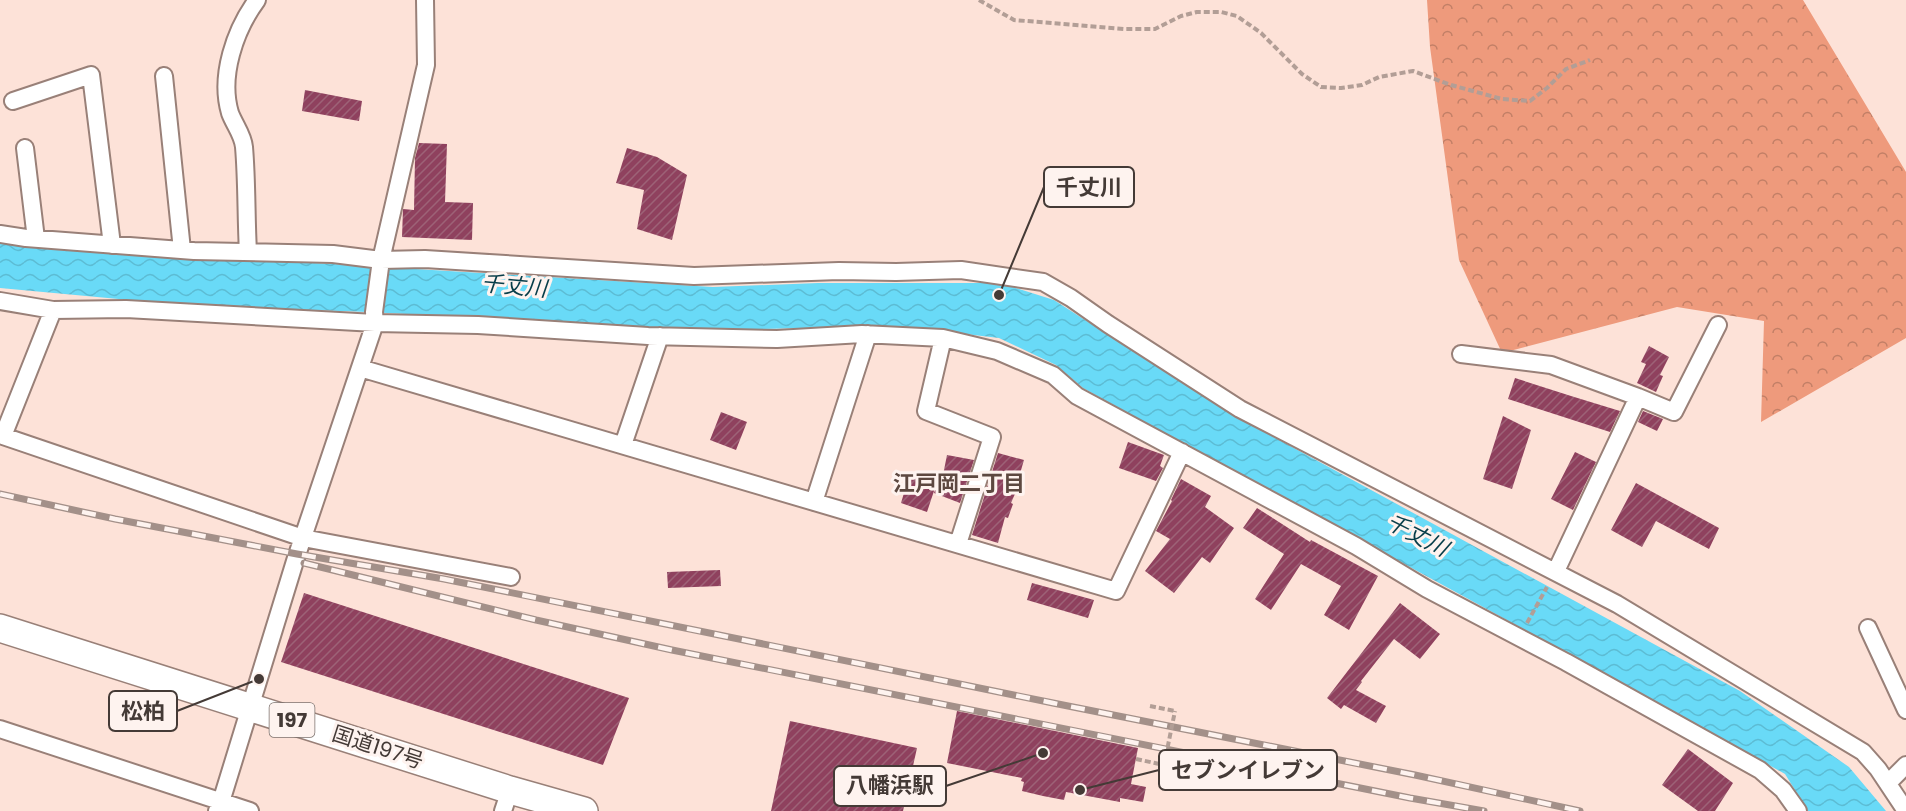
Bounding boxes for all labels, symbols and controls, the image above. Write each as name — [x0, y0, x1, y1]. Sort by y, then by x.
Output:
callout: 千丈川 — [1044, 167, 1134, 207]
text: 千丈川 — [1056, 172, 1122, 203]
water label: 千丈川 — [480, 268, 550, 304]
district label: 江戸岡二丁目 — [893, 468, 1025, 499]
water label: 千丈川 — [1381, 506, 1455, 565]
callout: 松柏 — [109, 691, 177, 731]
text: 松柏 — [121, 696, 165, 727]
road number: 197 — [270, 703, 314, 737]
street label: 国道197号 — [329, 719, 427, 775]
callout: セブンイレブン — [1159, 750, 1337, 790]
text: セブンイレブン — [1171, 755, 1325, 786]
callout: 八幡浜駅 — [834, 766, 946, 806]
text: 八幡浜駅 — [846, 770, 934, 801]

